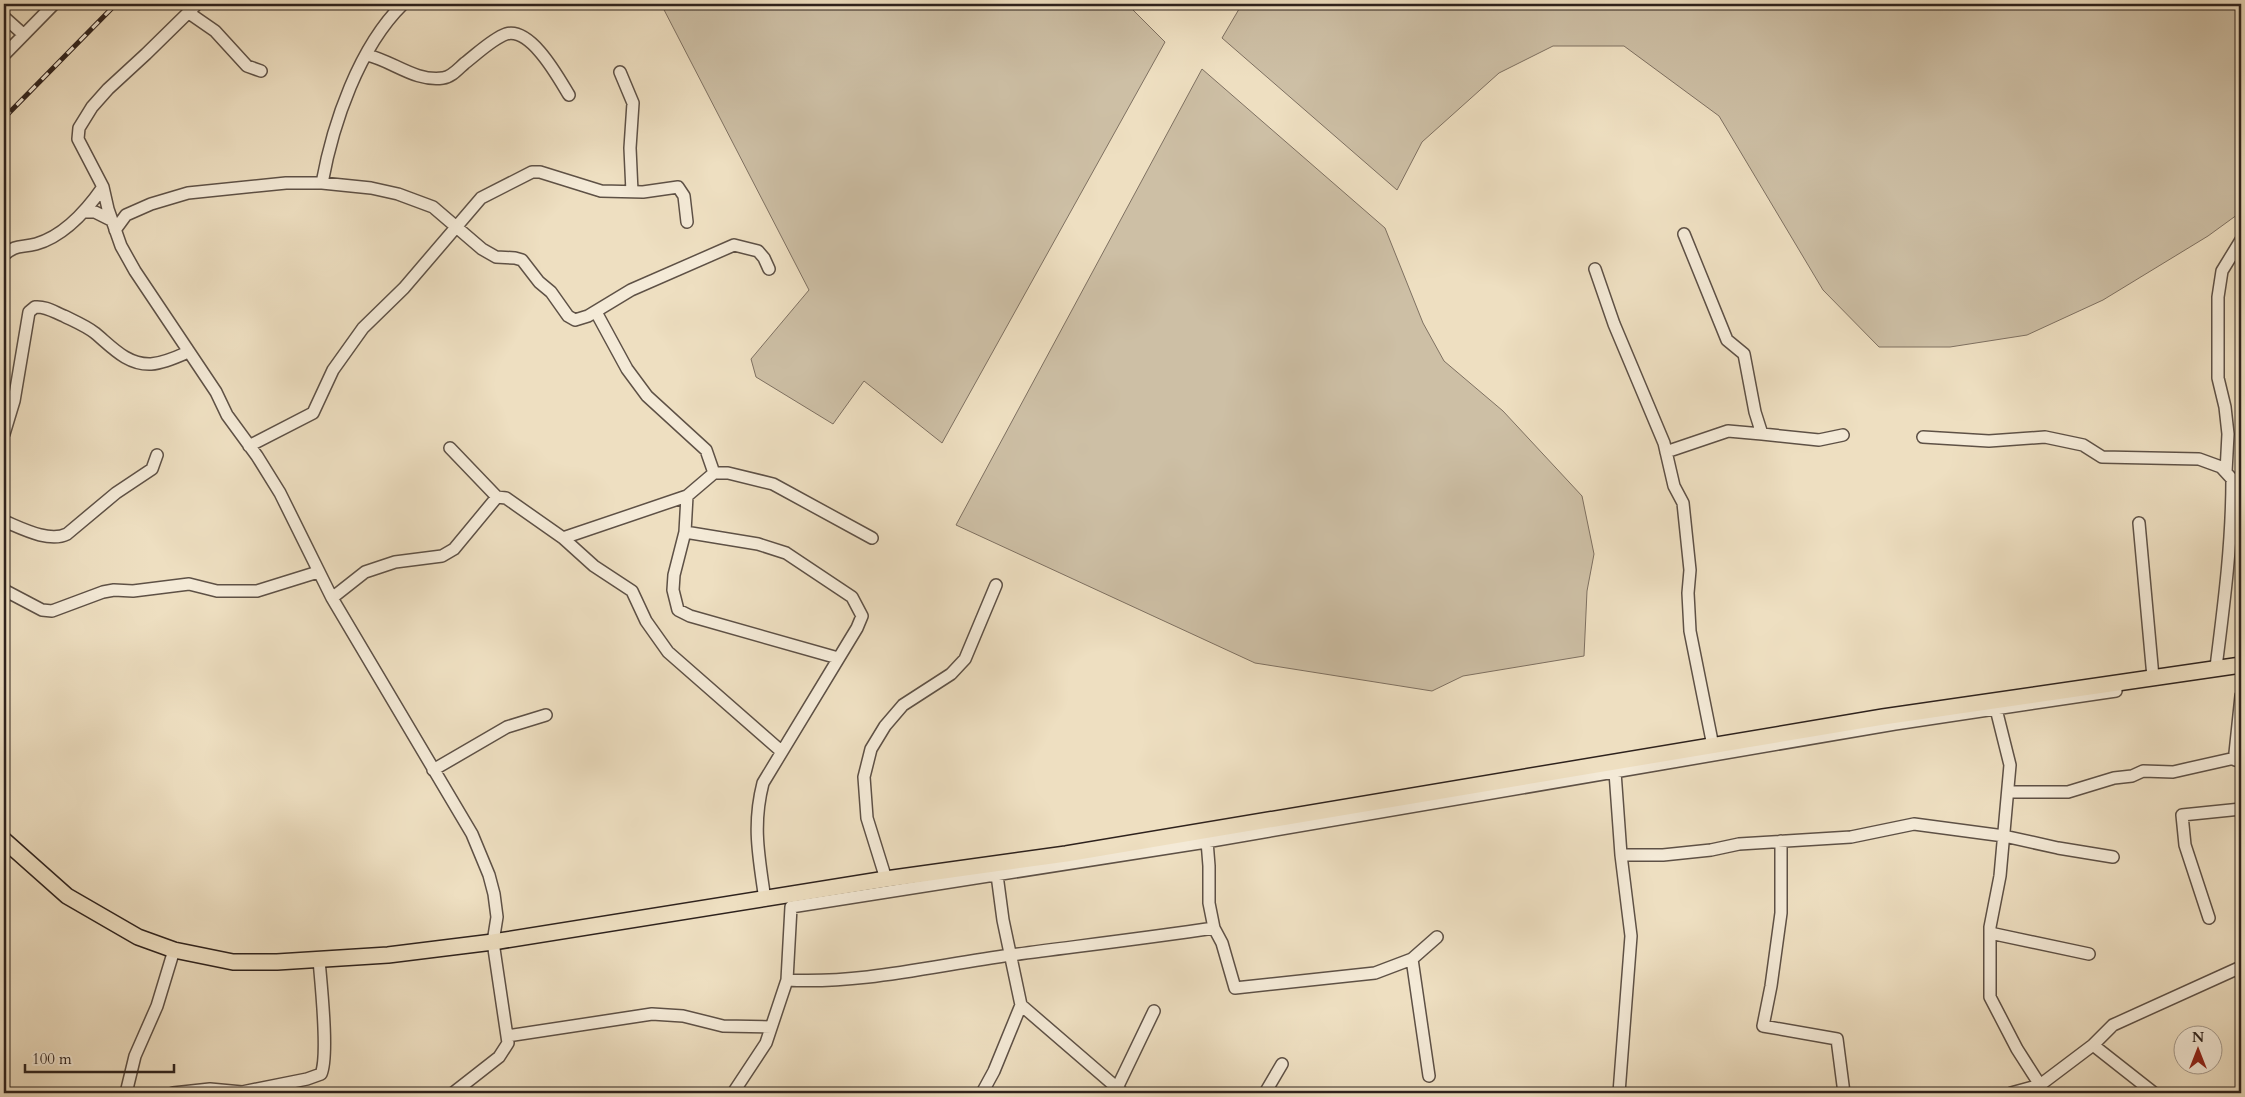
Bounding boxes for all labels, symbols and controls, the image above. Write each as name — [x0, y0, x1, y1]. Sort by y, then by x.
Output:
north arrow — [2172, 1024, 2222, 1074]
text: N — [2192, 1028, 2204, 1047]
scale bar — [25, 1042, 174, 1074]
text: 100 m — [32, 1049, 72, 1069]

